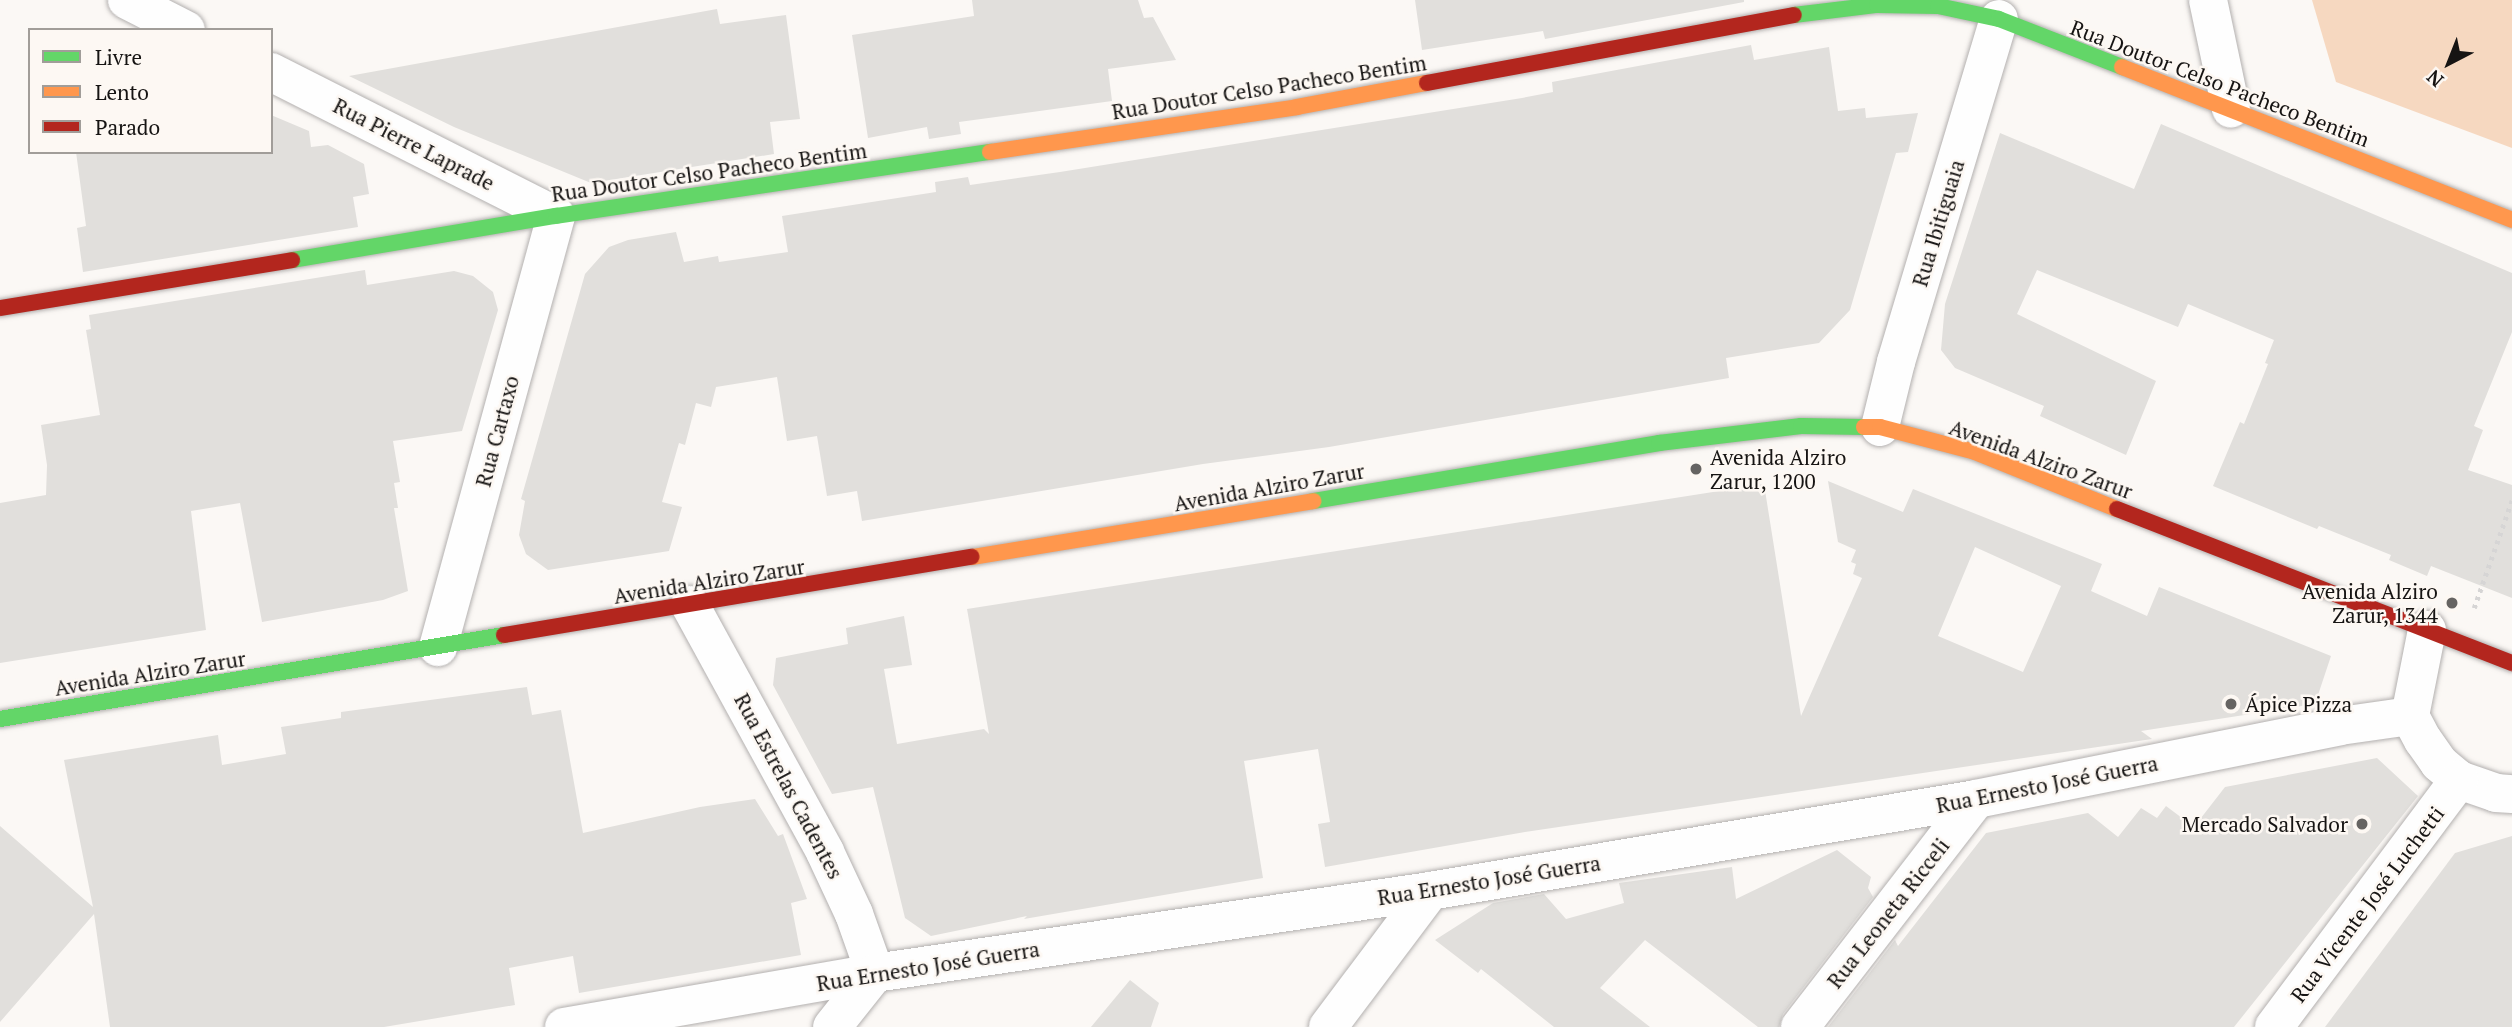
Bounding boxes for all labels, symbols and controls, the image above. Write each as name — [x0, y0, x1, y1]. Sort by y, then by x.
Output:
street label: Rua Doutor Celso Pacheco Bentim — [2067, 14, 2373, 152]
legend — [28, 28, 273, 154]
north arrow — [2414, 28, 2484, 98]
text: Livre — [95, 43, 142, 71]
street label: Rua Doutor Celso Pacheco Bentim — [1110, 50, 1428, 124]
text: N — [2421, 65, 2448, 93]
text: Lento — [95, 78, 149, 106]
street label: Rua Pierre Laprade — [329, 93, 499, 195]
text: Parado — [95, 113, 160, 141]
street label: Rua Doutor Celso Pacheco Bentim — [550, 137, 868, 207]
street label: Rua Ibitiguaia — [1907, 157, 1969, 289]
street label: Rua Cartaxo — [470, 373, 524, 489]
street label: Avenida Alziro Zarur — [1946, 414, 2136, 504]
place label: Avenida Alziro Zarur, 1200 — [1710, 444, 1847, 494]
street label: Avenida Alziro Zarur — [1172, 458, 1366, 516]
marker: Avenida Alziro Zarur, 1200 — [1688, 461, 1704, 477]
street label: Avenida Alziro Zarur — [612, 553, 806, 609]
place label: Avenida Alziro Zarur, 1344 — [2301, 578, 2438, 628]
marker: Avenida Alziro Zarur, 1344 — [2444, 595, 2460, 611]
street label: Avenida Alziro Zarur — [53, 645, 247, 701]
street label: Rua Estrelas Cadentes — [729, 689, 849, 883]
place label: Ápice Pizza — [2245, 691, 2352, 717]
marker: Ápice Pizza — [2223, 696, 2239, 712]
street label: Rua Ernesto José Guerra — [1934, 750, 2160, 818]
street label: Rua Vicente José Luchetti — [2285, 801, 2449, 1007]
place label: Mercado Salvador — [2182, 811, 2348, 837]
marker: Mercado Salvador — [2354, 816, 2370, 832]
street label: Rua Leoneta Ricceli — [1822, 833, 1954, 993]
street label: Rua Ernesto José Guerra — [1376, 850, 1602, 910]
street label: Rua Ernesto José Guerra — [815, 936, 1041, 996]

